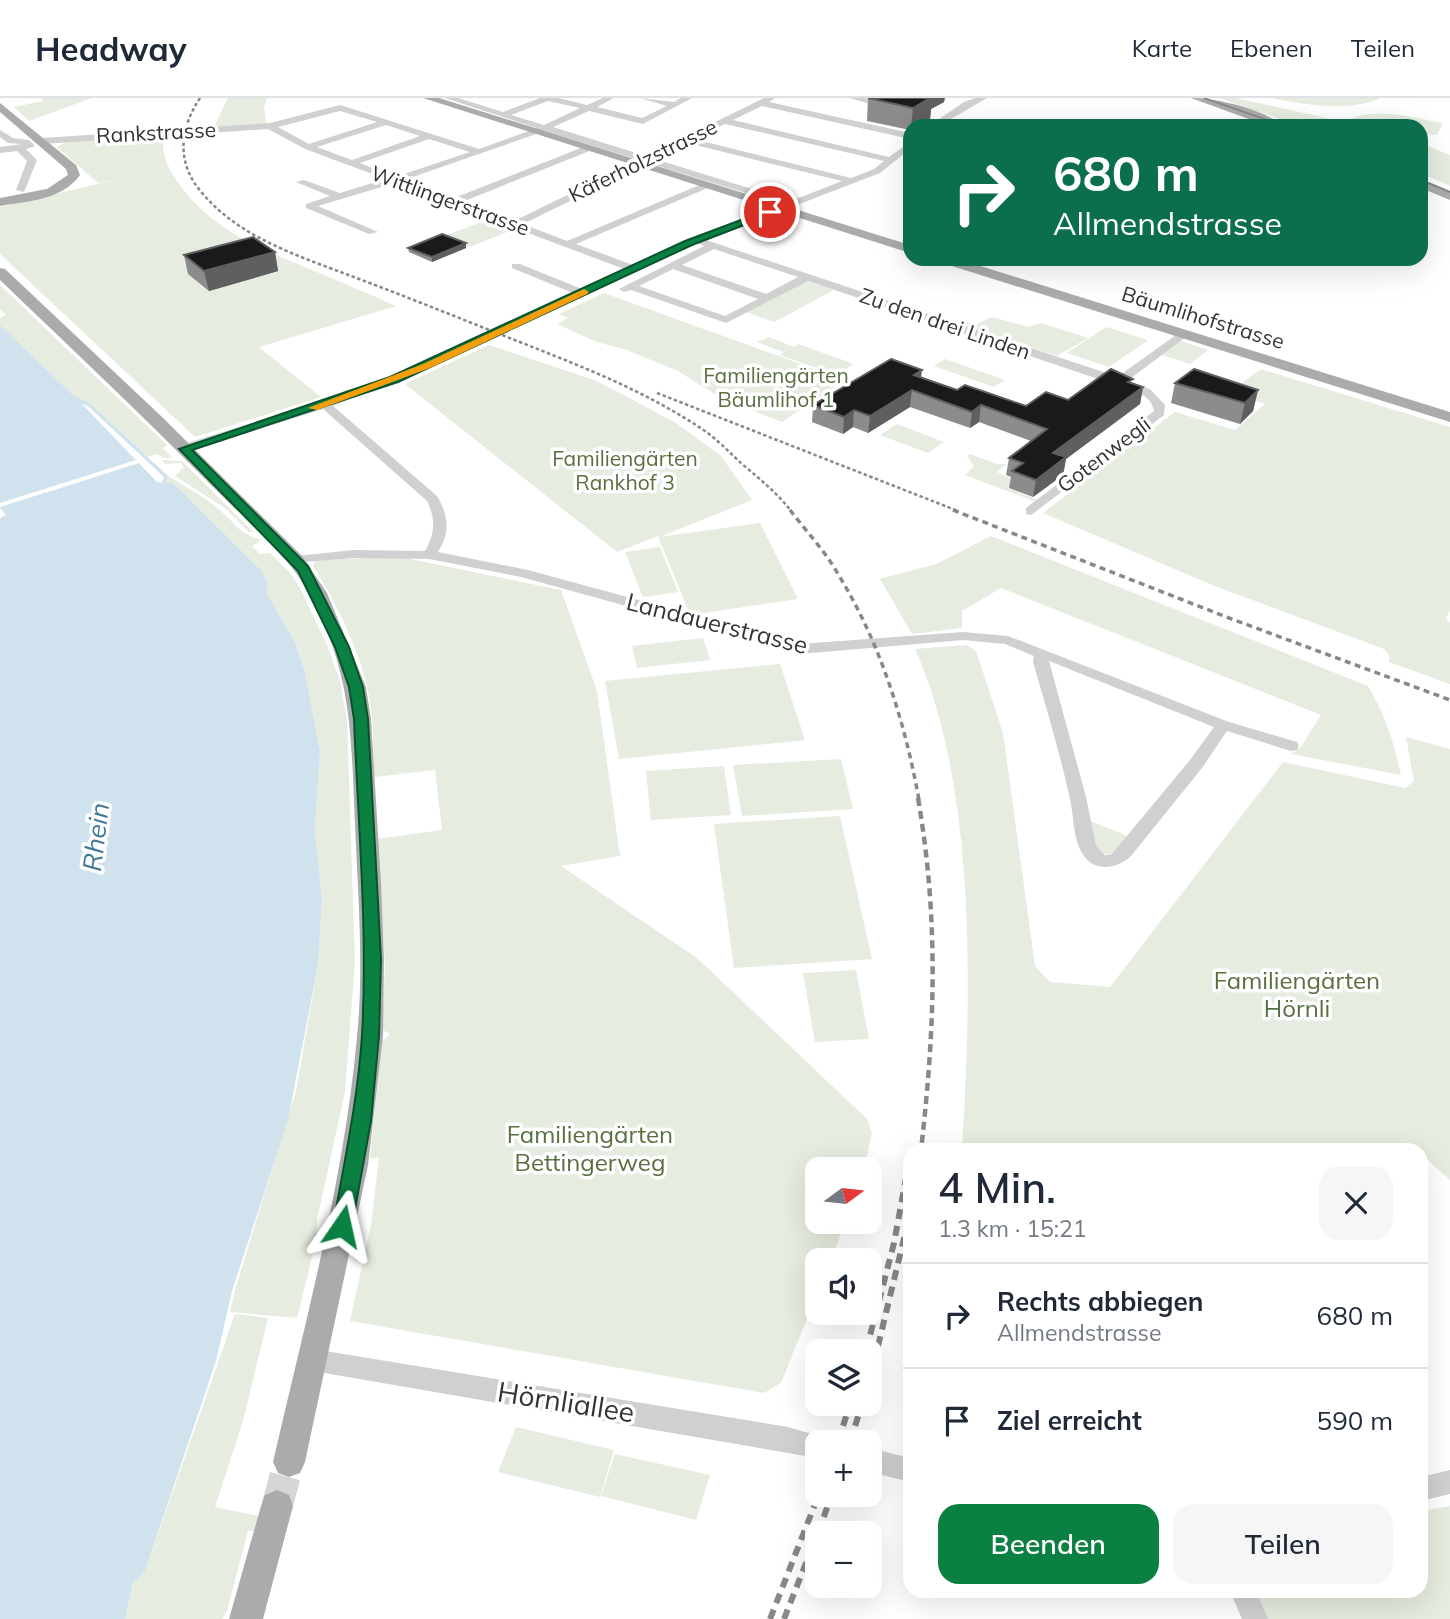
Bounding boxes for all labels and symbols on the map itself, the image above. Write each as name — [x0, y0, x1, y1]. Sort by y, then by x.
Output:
street label: Käferholzstrasse — [564, 113, 721, 207]
street label: Rankstrasse — [95, 116, 217, 148]
street label: Wittlingerstrasse — [368, 159, 533, 241]
pin — [740, 182, 800, 242]
street label: Bäumlihofstrasse — [1119, 280, 1288, 354]
street label: Zu den drei Linden — [857, 282, 1034, 364]
park label: Familiengärten Bäumlihof 1 — [703, 362, 849, 412]
street label: Gotenwegli — [1052, 411, 1155, 498]
park label: Familiengärten Rankhof 3 — [552, 445, 698, 495]
street label: Landauerstrasse — [623, 586, 811, 660]
water label: Rhein — [75, 801, 116, 873]
park label: Familiengärten Hörnli — [1214, 965, 1380, 1023]
park label: Familiengärten Bettingerweg — [507, 1119, 673, 1177]
north arrow — [805, 1157, 882, 1234]
position arrow — [305, 1189, 379, 1263]
street label: Hörnliallee — [495, 1373, 637, 1430]

